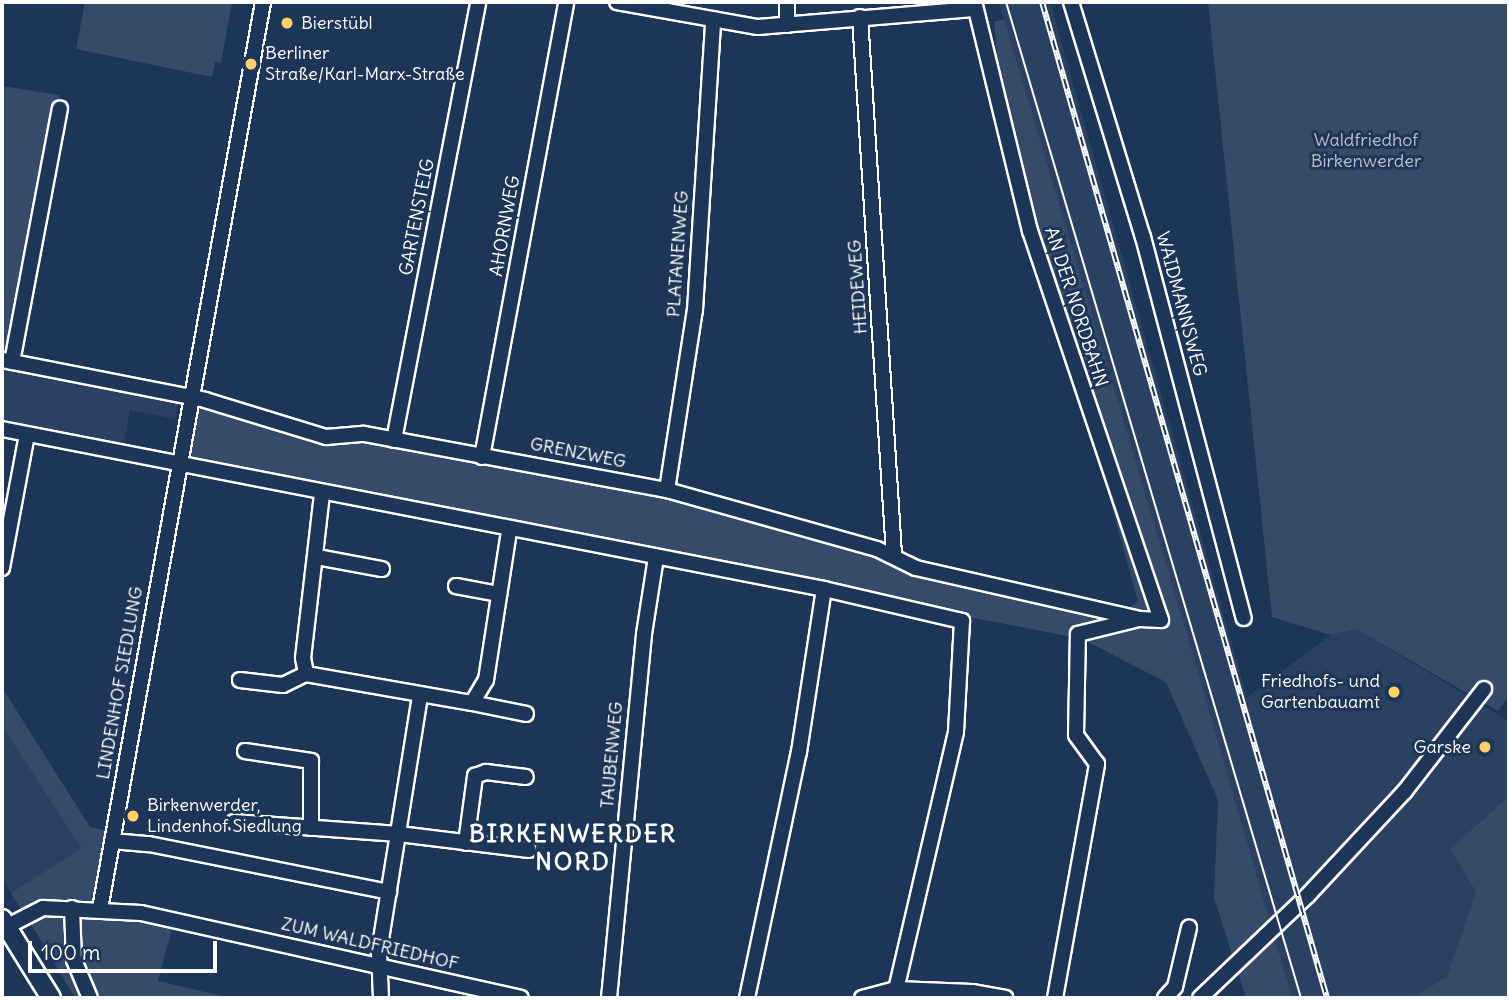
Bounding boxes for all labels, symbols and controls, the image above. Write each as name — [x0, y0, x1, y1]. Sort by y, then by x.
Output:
place label: Bierstübl — [301, 12, 373, 34]
marker: Bierstübl — [279, 15, 295, 31]
place label: Berliner Straße/Karl-Marx-Straße — [265, 43, 465, 86]
marker: Berliner Straße/Karl-Marx-Straße — [243, 56, 259, 72]
park label: Waldfriedhof Birkenwerder — [1311, 130, 1421, 172]
street label: GARTENSTEIG — [395, 157, 439, 277]
street label: AHORNWEG — [486, 174, 524, 278]
street label: PLATANENWEG — [663, 190, 693, 318]
street label: AN DER NORDBAHN — [1040, 224, 1112, 390]
street label: WAIDMANNSWEG — [1151, 229, 1211, 379]
street label: HEIDEWEG — [844, 239, 872, 335]
street label: GRENZWEG — [528, 433, 628, 473]
street label: LINDENHOF SIEDLUNG — [92, 585, 148, 781]
place label: Friedhofs- und Gartenbauamt — [1261, 671, 1380, 714]
marker: Friedhofs- und Gartenbauamt — [1386, 684, 1402, 700]
street label: TAUBENWEG — [597, 701, 627, 809]
place label: Garske — [1413, 736, 1471, 758]
marker: Garske — [1477, 739, 1493, 755]
place label: Birkenwerder, Lindenhof Siedlung — [147, 795, 302, 838]
marker: Birkenwerder, Lindenhof Siedlung — [125, 808, 141, 824]
district label: BIRKENWERDER NORD — [470, 820, 676, 876]
street label: ZUM WALDFRIEDHOF — [279, 913, 461, 975]
scale bar — [32, 926, 220, 970]
text: 100 m — [41, 939, 100, 966]

